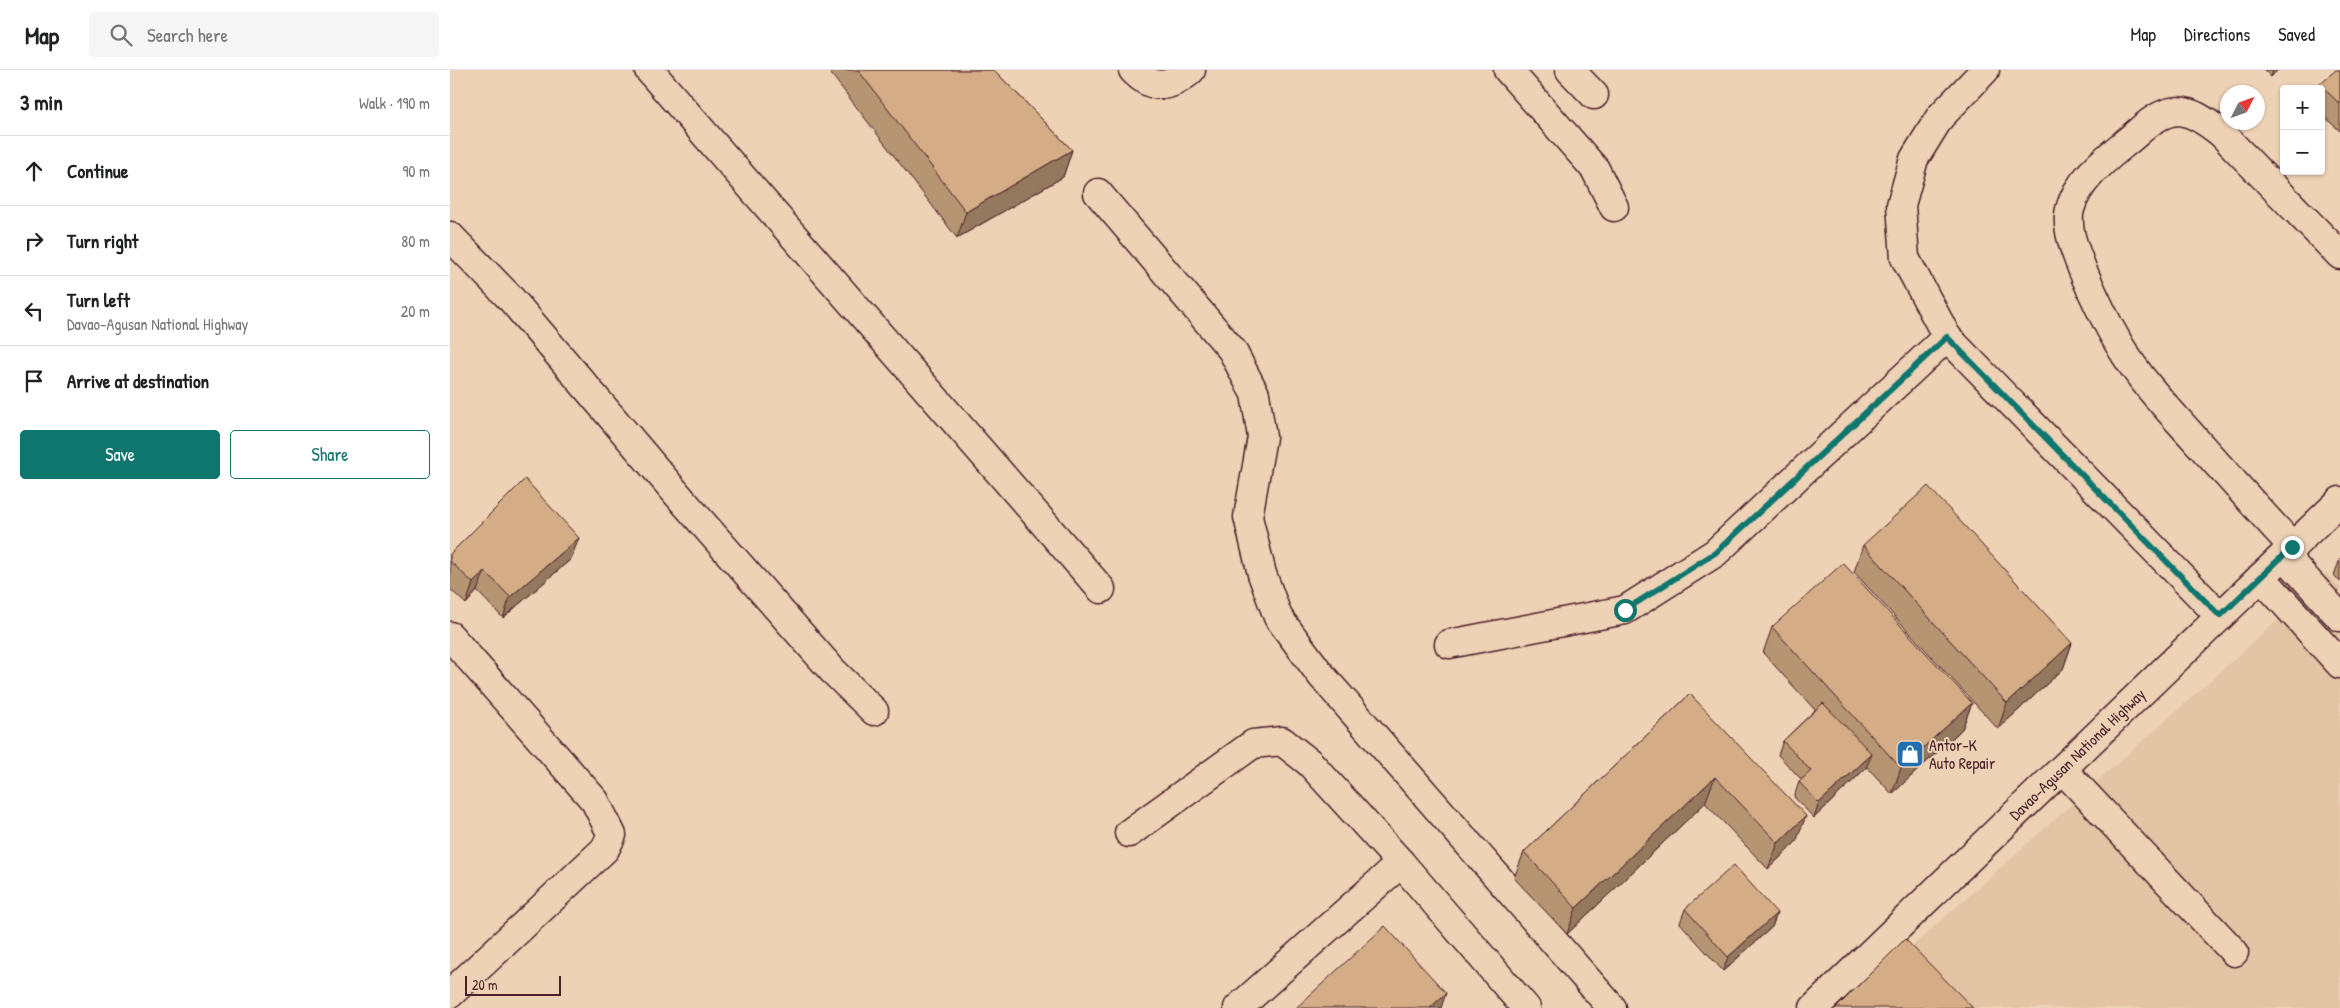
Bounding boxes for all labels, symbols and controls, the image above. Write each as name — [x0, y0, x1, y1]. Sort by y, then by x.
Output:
search box — [89, 12, 439, 57]
text: Map — [25, 19, 59, 51]
icon: search — [107, 21, 135, 49]
text: Search here — [147, 22, 228, 48]
text: Map — [2131, 22, 2156, 47]
text: Directions — [2184, 22, 2250, 47]
text: Saved — [2278, 22, 2315, 47]
north arrow — [2220, 85, 2265, 130]
map controls — [2280, 85, 2325, 175]
button: + — [2280, 85, 2325, 130]
text: 3 min — [20, 88, 63, 117]
text: Walk · 190 m — [359, 92, 430, 114]
button: − — [2280, 130, 2325, 175]
icon: ahead — [20, 157, 48, 185]
text: Continue — [67, 158, 128, 184]
text: 90 m — [402, 160, 430, 182]
icon: right — [20, 227, 48, 255]
text: Turn right — [67, 228, 138, 254]
text: 80 m — [401, 230, 430, 252]
text: Turn left — [67, 287, 130, 313]
icon: left — [20, 297, 48, 325]
text: 20 m — [401, 300, 430, 322]
text: Davao-Agusan National Highway — [67, 313, 248, 335]
icon: arrive — [20, 367, 48, 395]
text: Arrive at destination — [67, 368, 209, 394]
button: Save — [20, 430, 220, 479]
button: Share — [230, 430, 430, 479]
route end — [2281, 536, 2304, 559]
route start — [1614, 599, 1637, 622]
street label: Davao-Agusan National Highway — [2004, 683, 2150, 825]
place label: Antor-K Auto Repair — [1929, 734, 1995, 774]
shop icon: Antor-K Auto Repair — [1895, 739, 1925, 769]
scale bar — [465, 973, 561, 996]
text: 20 m — [472, 975, 498, 994]

